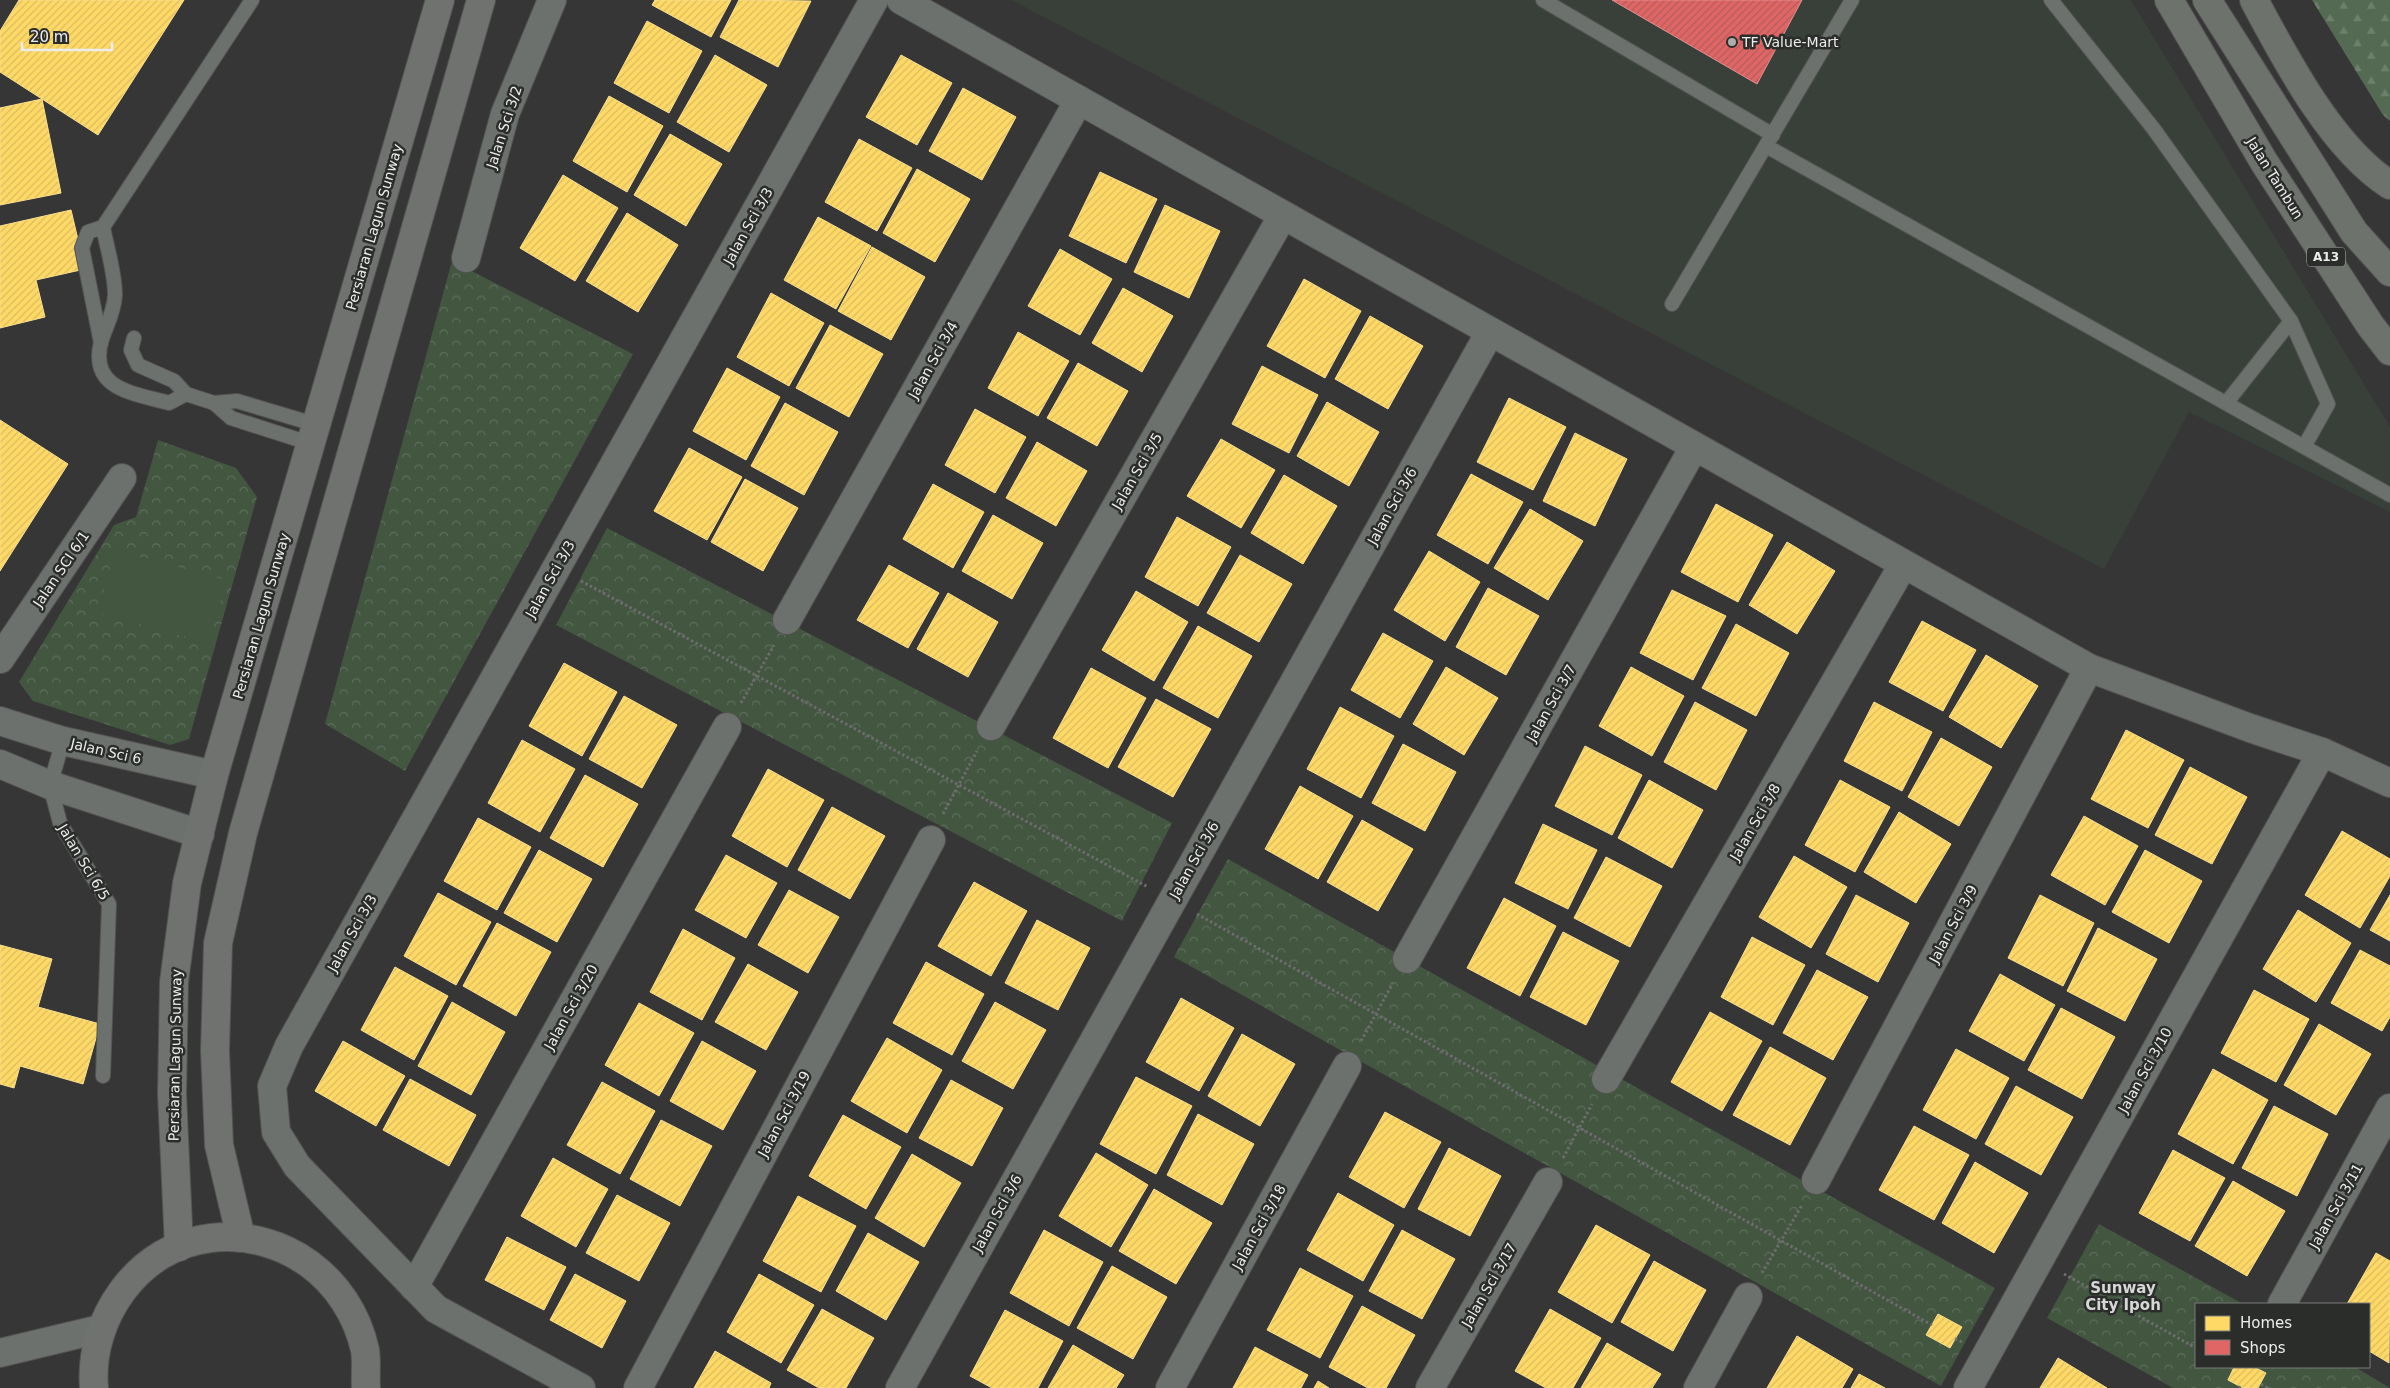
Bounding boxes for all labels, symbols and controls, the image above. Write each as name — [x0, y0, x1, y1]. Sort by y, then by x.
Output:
scale bar — [22, 20, 112, 52]
text: 20 m — [30, 28, 68, 46]
place label: TF Value-Mart — [1741, 34, 1839, 50]
marker: TF Value-Mart — [1726, 36, 1738, 48]
street label: Jalan Sci 3/2 — [483, 84, 525, 171]
street label: Jalan Tambun — [2243, 133, 2307, 222]
street label: Persiaran Lagun Sunway — [343, 142, 405, 312]
street label: Jalan Sci 3/3 — [720, 185, 776, 268]
road number: A13 — [2307, 248, 2345, 266]
street label: Jalan Sci 3/4 — [905, 318, 961, 402]
street label: Jalan Sci 3/5 — [1108, 430, 1165, 513]
street label: Jalan Sci 3/6 — [1364, 464, 1420, 548]
street label: Jalan SCI 6/1 — [29, 528, 92, 611]
street label: Persiaran Lagun Sunway — [230, 531, 292, 701]
street label: Jalan Sci 3/3 — [522, 538, 578, 621]
street label: Jalan Sci 3/7 — [1523, 662, 1579, 745]
street label: Jalan Sci 6 — [68, 735, 143, 767]
street label: Jalan Sci 3/8 — [1726, 781, 1783, 864]
street label: Jalan Sci 3/6 — [1166, 818, 1222, 902]
street label: Jalan Sci 6/5 — [54, 820, 113, 903]
street label: Jalan Sci 3/9 — [1925, 882, 1980, 967]
street label: Jalan Sci 3/3 — [324, 892, 380, 975]
street label: Jalan Sci 3/20 — [541, 962, 601, 1053]
street label: Persiaran Lagun Sunway — [165, 969, 185, 1141]
street label: Jalan Sci 3/10 — [2115, 1025, 2175, 1116]
street label: Jalan Sci 3/19 — [754, 1068, 813, 1161]
street label: Jalan Sci 3/11 — [2306, 1161, 2366, 1252]
street label: Jalan Sci 3/6 — [969, 1171, 1025, 1255]
street label: Jalan Sci 3/18 — [1229, 1182, 1289, 1273]
street label: Jalan Sci 3/17 — [1458, 1240, 1520, 1331]
district label: Sunway City Ipoh — [2085, 1279, 2161, 1314]
legend — [2195, 1303, 2370, 1368]
text: Homes — [2240, 1314, 2292, 1332]
text: Shops — [2240, 1339, 2286, 1357]

